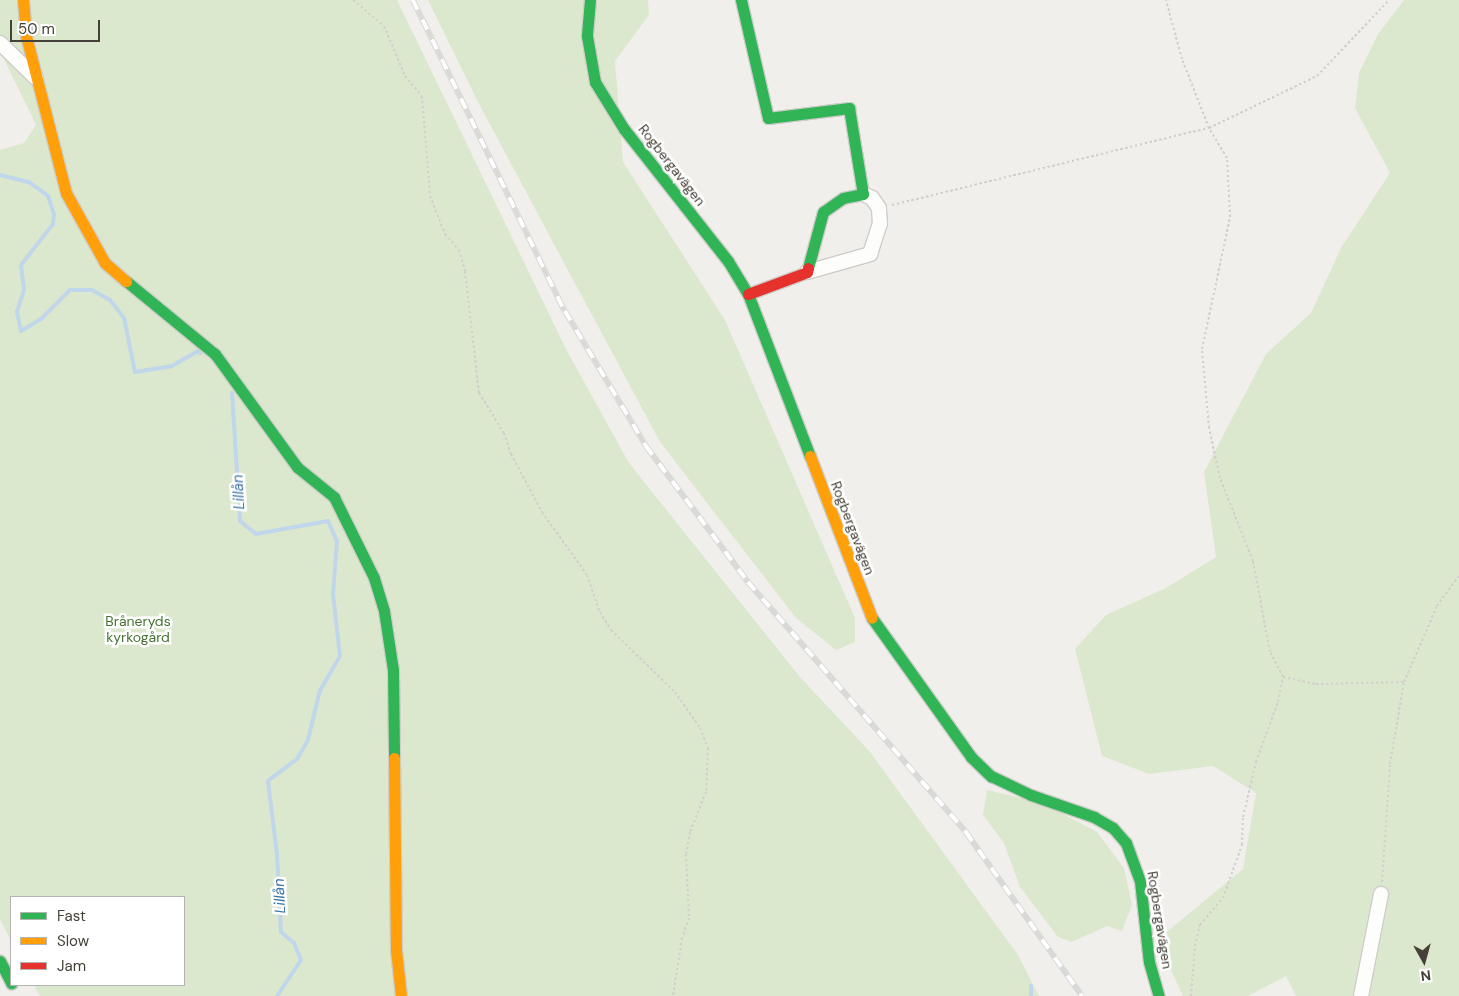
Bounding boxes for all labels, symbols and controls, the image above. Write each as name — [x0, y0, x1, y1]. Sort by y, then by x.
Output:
scale bar — [12, 10, 102, 42]
text: 50 m — [18, 19, 55, 39]
street label: Rogbergavägen — [635, 121, 709, 209]
water label: Lillån — [229, 474, 249, 510]
street label: Rogbergavägen — [827, 479, 879, 577]
park label: Bråneryds kyrkogård — [105, 613, 171, 646]
street label: Rogbergavägen — [1144, 870, 1176, 970]
water label: Lillån — [270, 878, 290, 914]
legend — [10, 896, 185, 986]
text: Fast — [57, 906, 86, 926]
text: Slow — [57, 931, 89, 951]
north arrow — [1399, 936, 1449, 986]
text: Jam — [57, 956, 86, 976]
text: N — [1420, 966, 1432, 985]

